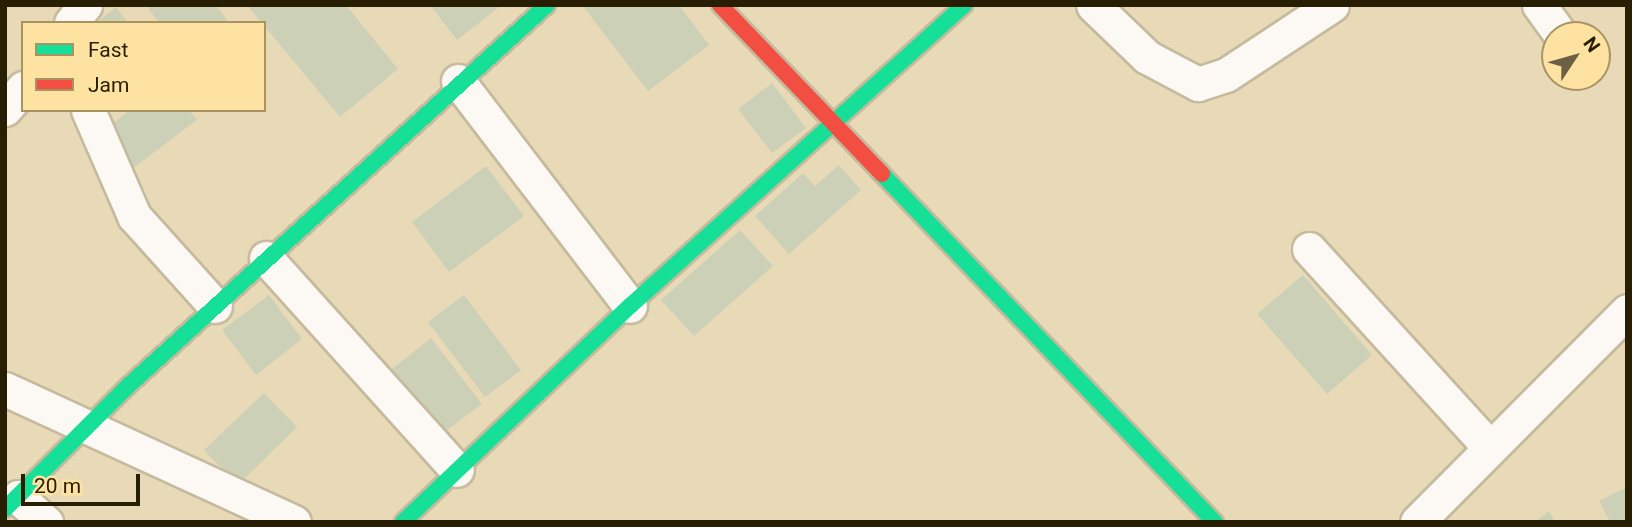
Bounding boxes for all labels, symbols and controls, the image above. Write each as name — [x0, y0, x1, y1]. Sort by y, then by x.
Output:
legend — [21, 21, 266, 112]
north arrow — [1541, 21, 1611, 91]
text: N — [1579, 32, 1605, 57]
text: Fast — [88, 38, 128, 62]
text: Jam — [88, 73, 129, 97]
scale bar — [24, 461, 144, 505]
text: 20 m — [34, 474, 81, 498]

